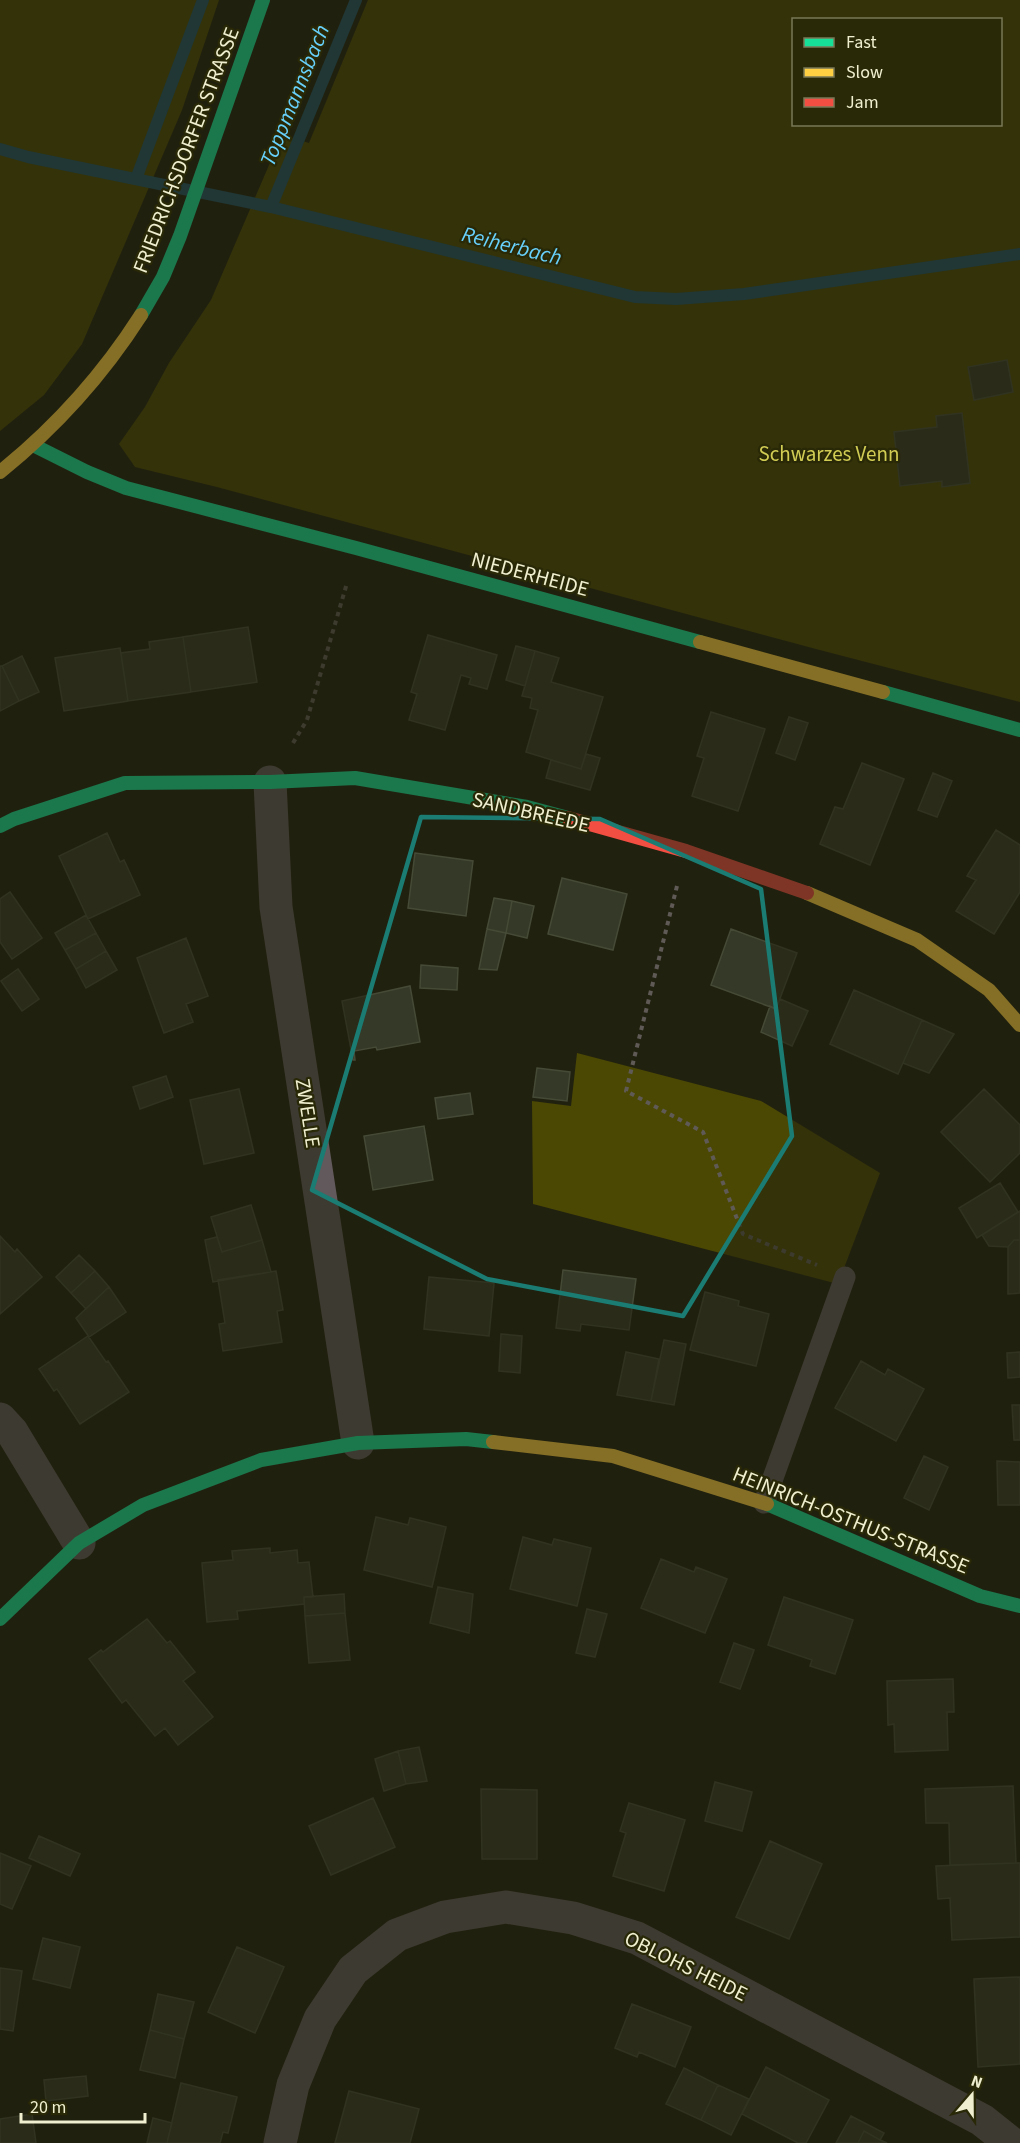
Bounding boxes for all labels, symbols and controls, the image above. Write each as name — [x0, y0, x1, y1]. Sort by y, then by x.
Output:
legend — [792, 18, 1002, 126]
water label: Toppmannsbach — [252, 20, 338, 171]
street label: FRIEDRICHSDORFER STRASSE — [125, 23, 247, 277]
text: Fast — [846, 30, 877, 55]
text: Slow — [846, 60, 883, 85]
text: Jam — [846, 90, 879, 115]
water label: Reiherbach — [458, 218, 565, 274]
park label: Schwarzes Venn — [759, 439, 899, 469]
street label: NIEDERHEIDE — [468, 544, 592, 604]
street label: SANDBREEDE — [469, 784, 593, 840]
street label: ZWELLE — [288, 1076, 328, 1150]
street label: HEINRICH-OSTHUS-STRASSE — [728, 1459, 974, 1581]
street label: OBLOHS HEIDE — [620, 1923, 752, 2009]
north arrow — [942, 2065, 1002, 2125]
text: N — [968, 2070, 986, 2094]
scale bar — [21, 2086, 146, 2124]
text: 20 m — [30, 2095, 66, 2120]

